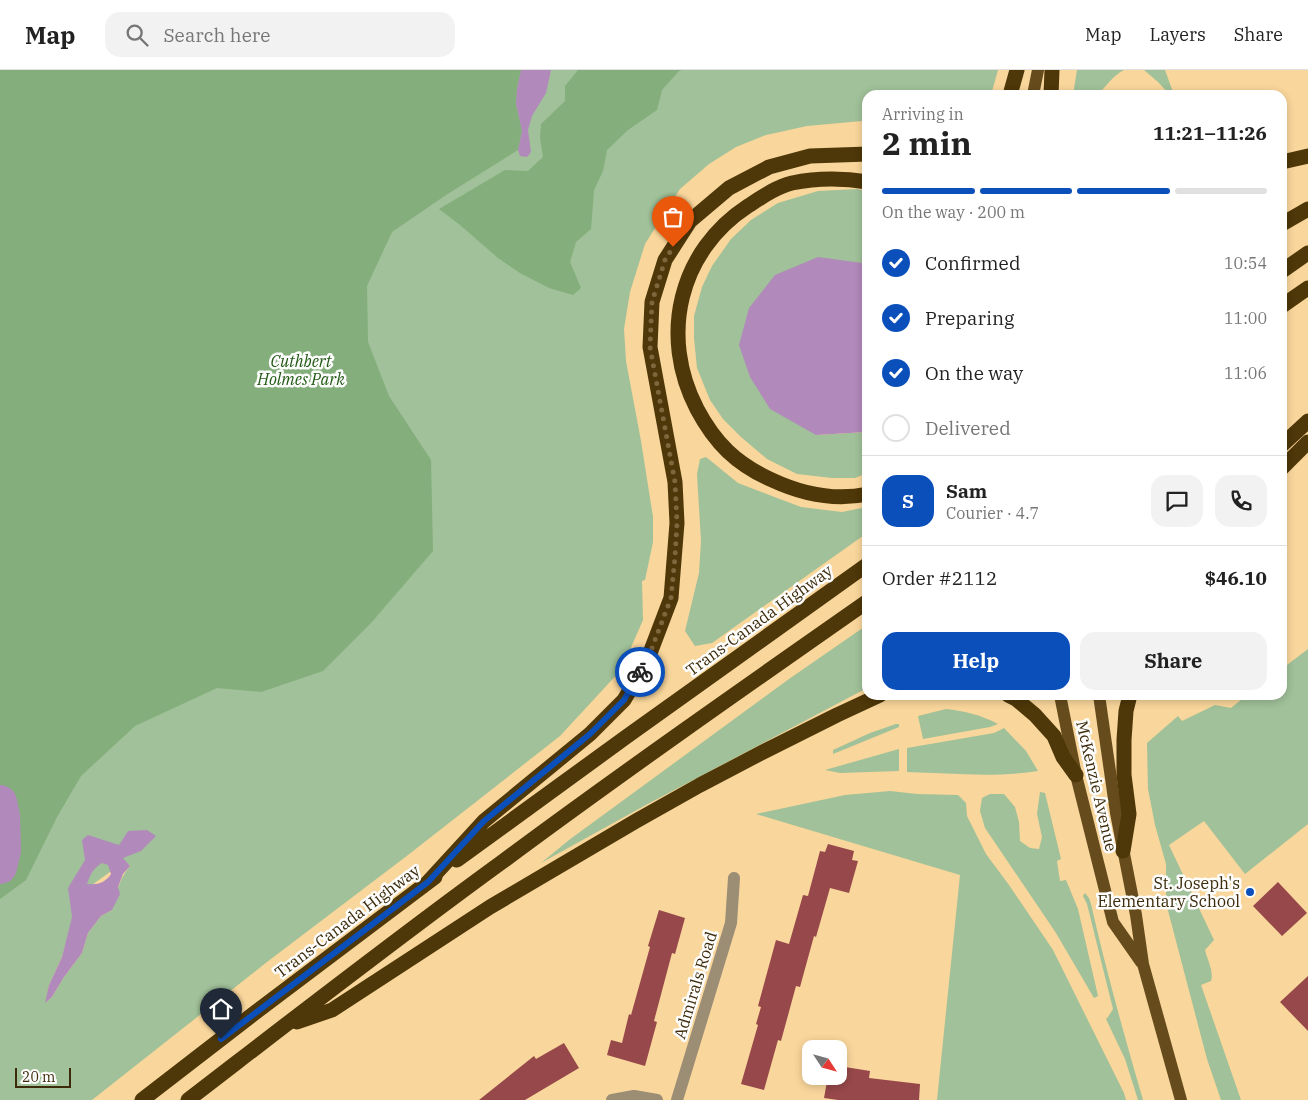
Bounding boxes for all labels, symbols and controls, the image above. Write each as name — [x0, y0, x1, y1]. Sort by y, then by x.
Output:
search box — [105, 12, 455, 57]
text: Map — [25, 19, 75, 51]
icon: search — [123, 21, 151, 49]
text: Search here — [163, 23, 270, 47]
text: Map — [1085, 23, 1122, 46]
text: Layers — [1150, 23, 1206, 46]
text: Share — [1234, 23, 1283, 46]
text: Arriving in — [882, 104, 964, 124]
text: 11:21–11:26 — [1153, 121, 1267, 145]
text: 2 min — [882, 122, 972, 164]
pin — [652, 196, 694, 247]
text: On the way · 200 m — [882, 202, 1025, 222]
icon: bag — [659, 203, 687, 231]
icon: check — [882, 249, 910, 277]
text: Confirmed — [925, 251, 1020, 275]
text: 10:54 — [1224, 253, 1267, 273]
icon: check — [882, 304, 910, 332]
text: Preparing — [925, 306, 1014, 330]
text: 11:00 — [1224, 308, 1267, 328]
park label: Cuthbert Holmes Park — [256, 351, 345, 389]
icon: check — [882, 359, 910, 387]
text: On the way — [925, 361, 1023, 385]
text: 11:06 — [1224, 363, 1267, 383]
text: Delivered — [925, 416, 1011, 440]
button: chat — [1151, 475, 1203, 527]
button: phone — [1215, 475, 1267, 527]
text: Sam — [946, 479, 987, 503]
text: S — [902, 489, 914, 513]
text: Courier · 4.7 — [946, 503, 1039, 523]
street label: Trans-Canada Highway — [682, 560, 837, 680]
text: Order #2112 — [882, 566, 997, 590]
text: $46.10 — [1205, 566, 1267, 590]
button: Help — [882, 632, 1070, 690]
button: Share — [1080, 632, 1267, 690]
courier — [615, 647, 665, 697]
icon: bike — [626, 658, 654, 686]
street label: McKenzie Avenue — [1072, 719, 1122, 853]
street label: Trans-Canada Highway — [271, 860, 424, 982]
place label: St. Joseph's Elementary School — [1097, 873, 1240, 911]
marker: St. Joseph's Elementary School — [1244, 886, 1256, 898]
street label: Admirals Road — [669, 929, 721, 1041]
pin — [200, 988, 242, 1039]
icon: home — [207, 995, 235, 1023]
north arrow — [802, 1040, 848, 1085]
map controls — [802, 1040, 847, 1085]
scale bar — [15, 1065, 71, 1088]
text: 20 m — [22, 1068, 55, 1086]

